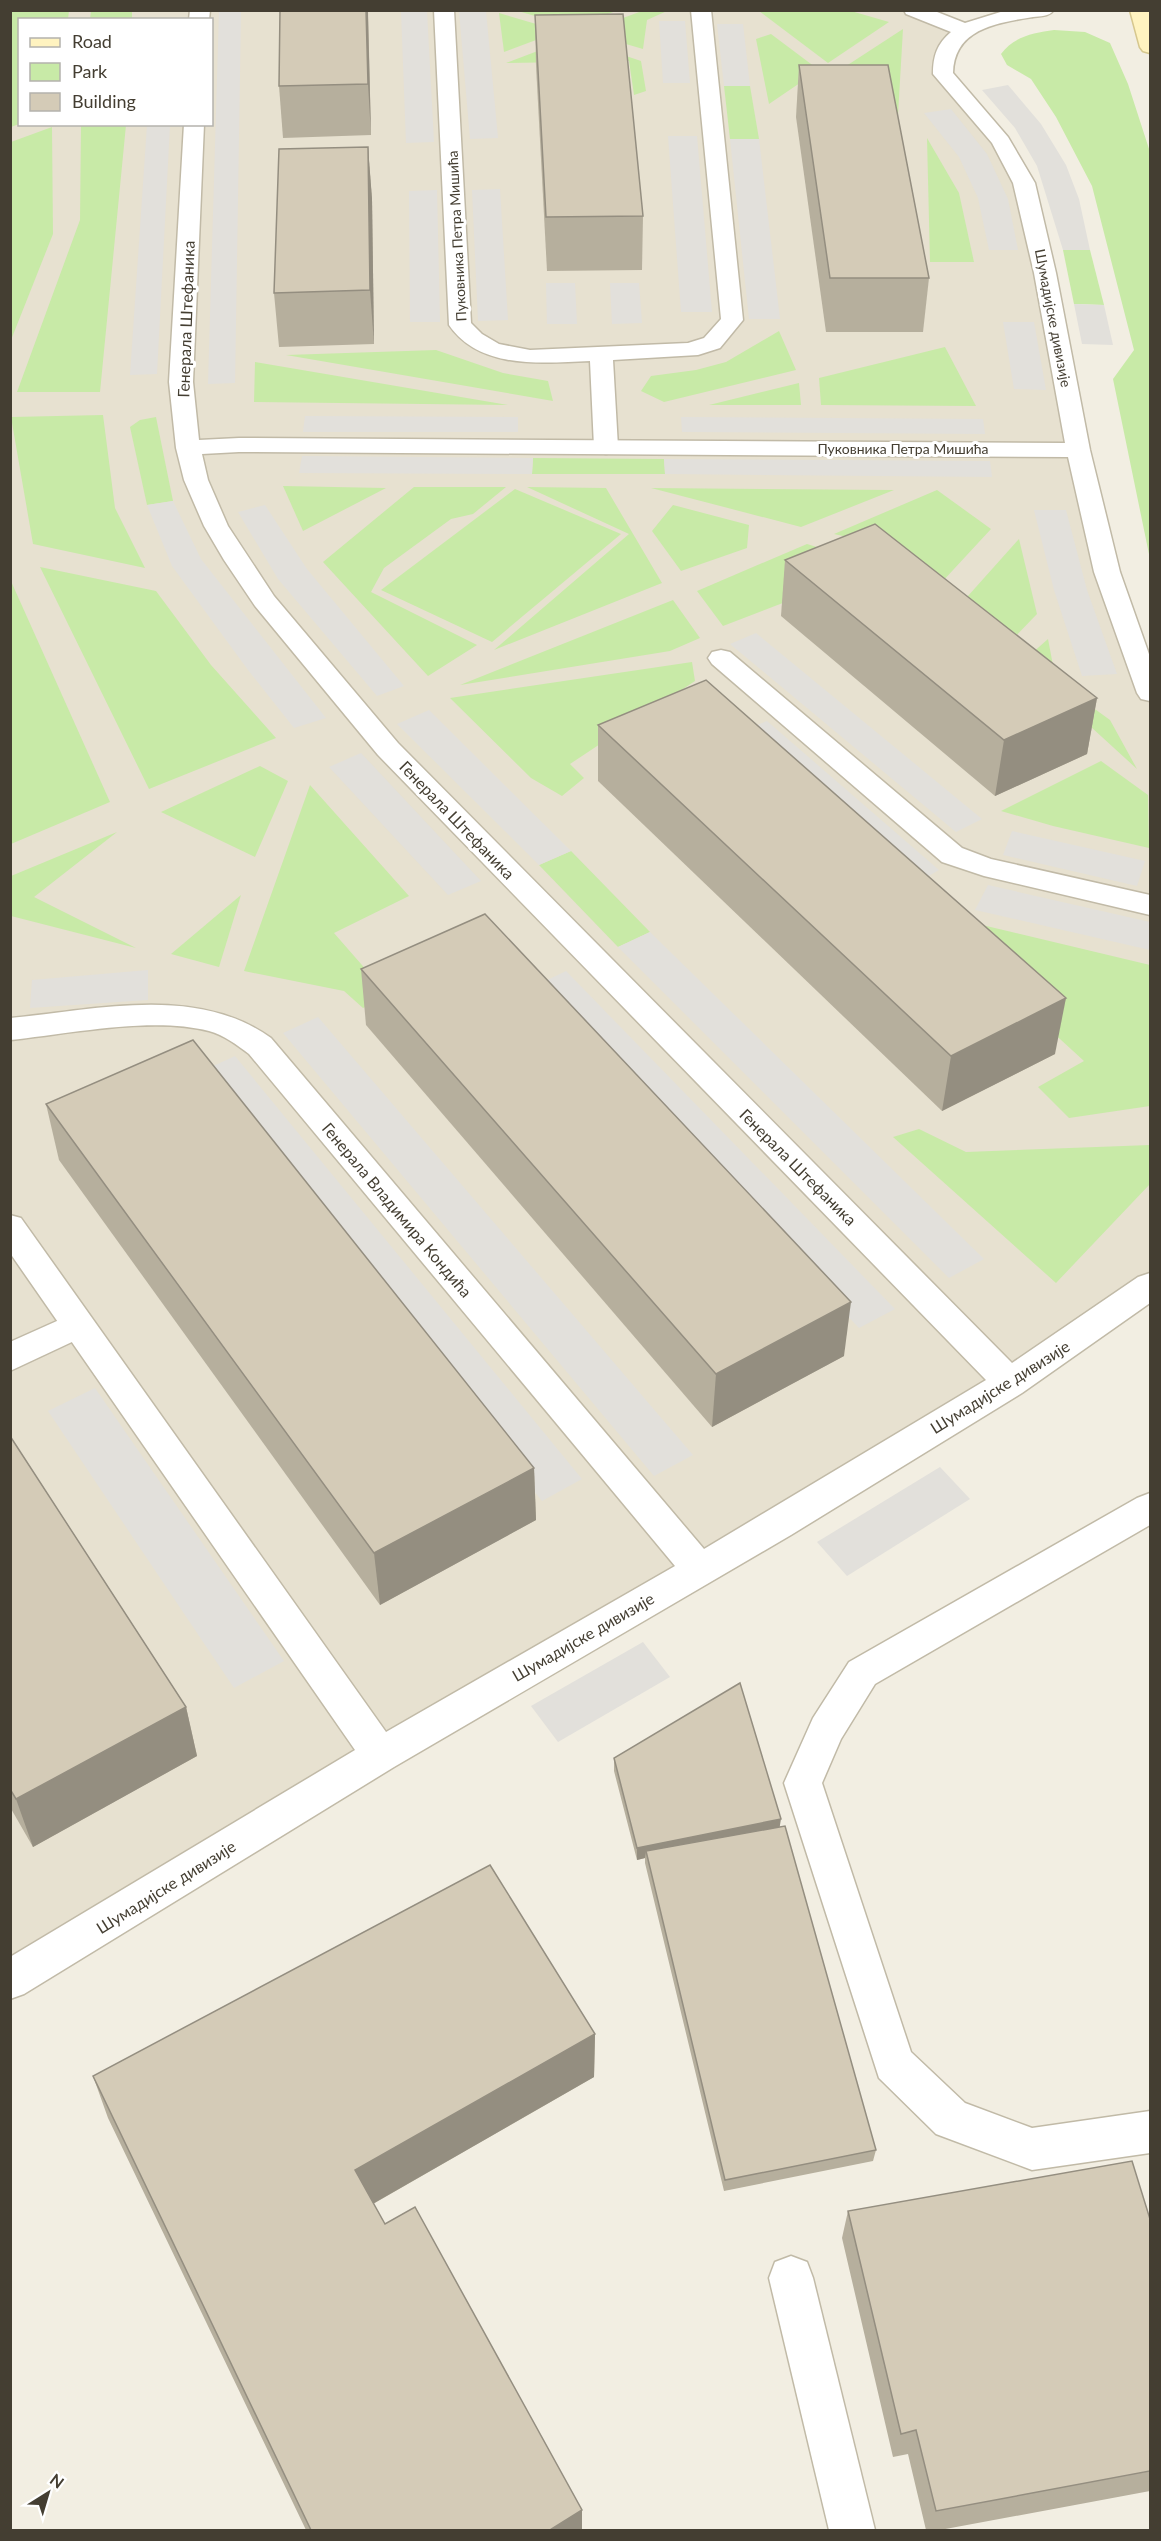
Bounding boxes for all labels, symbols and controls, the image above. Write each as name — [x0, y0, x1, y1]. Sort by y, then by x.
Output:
legend — [18, 18, 213, 126]
text: Road — [72, 30, 112, 52]
text: Park — [72, 60, 108, 82]
text: Building — [72, 90, 136, 112]
street label: Пуковника Петра Мишића — [444, 150, 469, 322]
street label: Генерала Штефаника — [173, 240, 198, 398]
street label: Шумадијске дивизије — [1032, 247, 1075, 388]
street label: Пуковника Петра Мишића — [817, 440, 989, 457]
street label: Генерала Штефаника — [396, 757, 519, 883]
street label: Генерала Штефаника — [736, 1104, 861, 1229]
street label: Генерала Владимира Кондића — [319, 1118, 476, 1301]
street label: Шумадијске дивизије — [927, 1336, 1073, 1437]
street label: Шумадијске дивизије — [508, 1588, 657, 1685]
street label: Шумадијске дивизије — [93, 1836, 239, 1937]
north arrow — [18, 2463, 78, 2523]
text: N — [47, 2469, 68, 2492]

